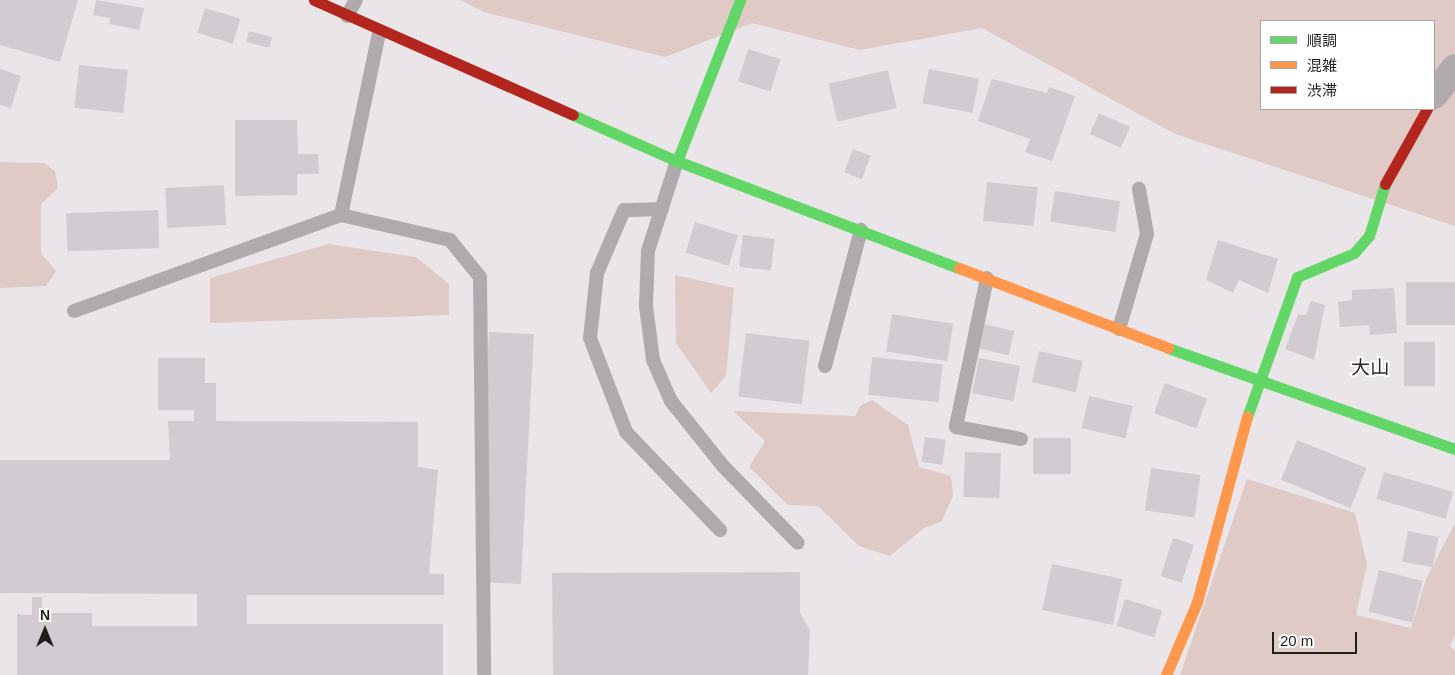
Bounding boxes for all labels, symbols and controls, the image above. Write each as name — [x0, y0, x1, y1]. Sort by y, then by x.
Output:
legend — [1260, 20, 1435, 110]
text: 順調 — [1307, 32, 1337, 49]
text: 混雑 — [1307, 57, 1337, 74]
text: 渋滞 — [1307, 82, 1337, 99]
district label: 大山 — [1351, 357, 1389, 379]
north arrow — [20, 605, 70, 655]
text: N — [40, 607, 50, 623]
scale bar — [1275, 622, 1360, 654]
text: 20 m — [1280, 632, 1313, 649]

